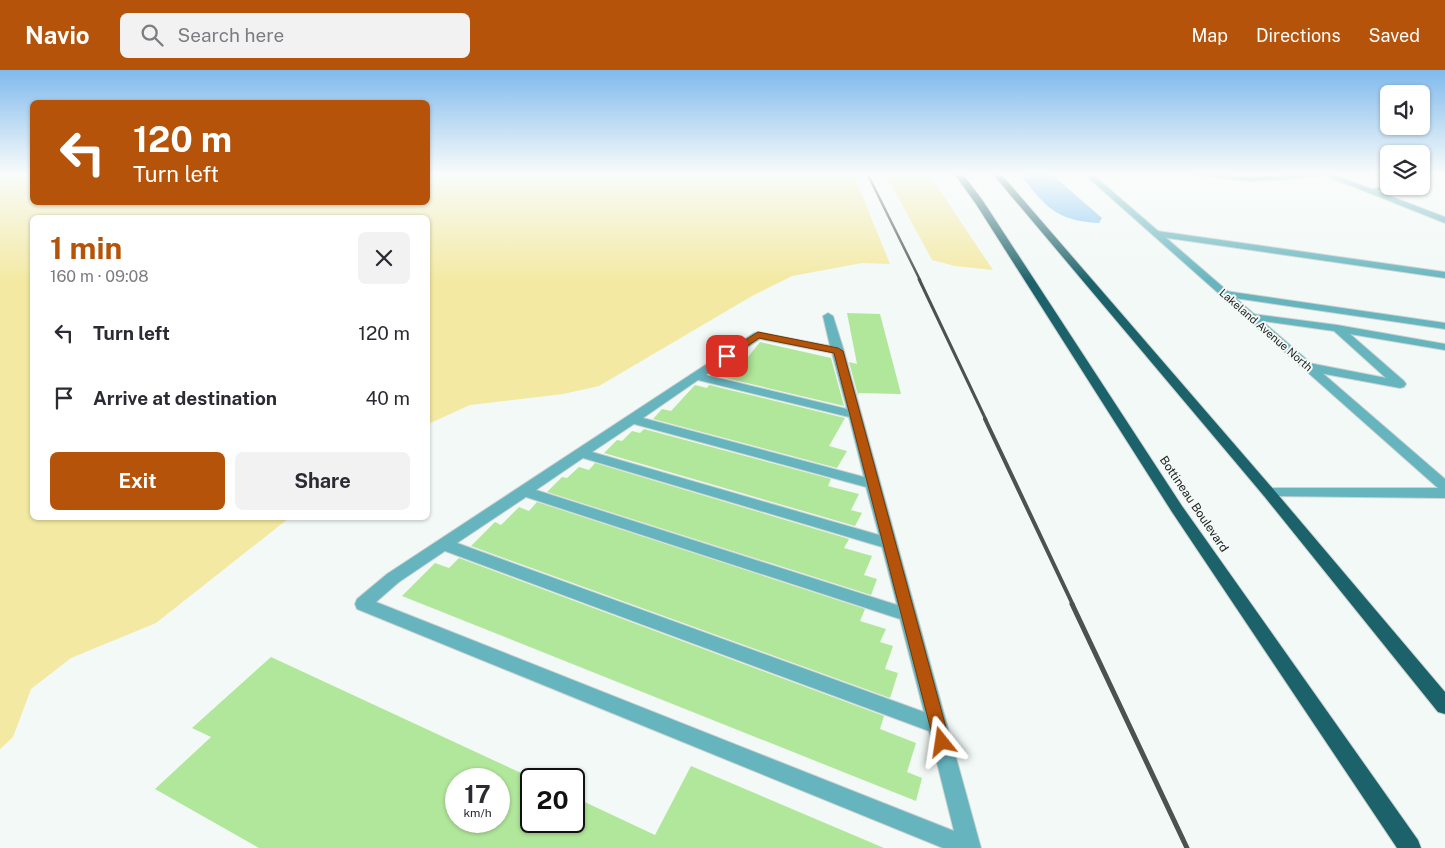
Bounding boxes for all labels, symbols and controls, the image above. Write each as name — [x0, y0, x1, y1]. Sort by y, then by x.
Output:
search box — [120, 13, 470, 58]
text: Navio — [25, 21, 90, 49]
icon: search — [138, 21, 166, 49]
text: Search here — [178, 24, 284, 46]
text: Map — [1191, 25, 1228, 46]
text: Directions — [1256, 25, 1341, 46]
text: Saved — [1369, 25, 1420, 46]
map controls — [1380, 85, 1430, 195]
button: sound — [1380, 85, 1430, 135]
text: 120 m — [133, 119, 232, 160]
icon: left — [50, 120, 115, 185]
button: layers — [1380, 145, 1430, 195]
text: Turn left — [133, 161, 219, 187]
text: 1 min — [50, 230, 122, 266]
button: close — [358, 232, 410, 284]
text: 160 m · 09:08 — [50, 267, 149, 286]
street label: Lakeland Avenue North — [1217, 286, 1315, 374]
icon: left — [50, 319, 78, 347]
text: Turn left — [93, 322, 170, 344]
text: 120 m — [358, 322, 410, 344]
pin — [706, 335, 748, 377]
icon: arrive — [713, 342, 741, 370]
icon: arrive — [50, 384, 78, 412]
text: Arrive at destination — [93, 387, 277, 409]
text: 40 m — [365, 387, 410, 409]
button: Exit — [50, 452, 225, 510]
button: Share — [235, 452, 410, 510]
street label: Bottineau Boulevard — [1157, 453, 1231, 555]
position arrow — [915, 715, 967, 767]
speed limit sign: 20 — [520, 768, 585, 833]
text: 17 — [464, 779, 491, 809]
text: km/h — [463, 806, 492, 820]

